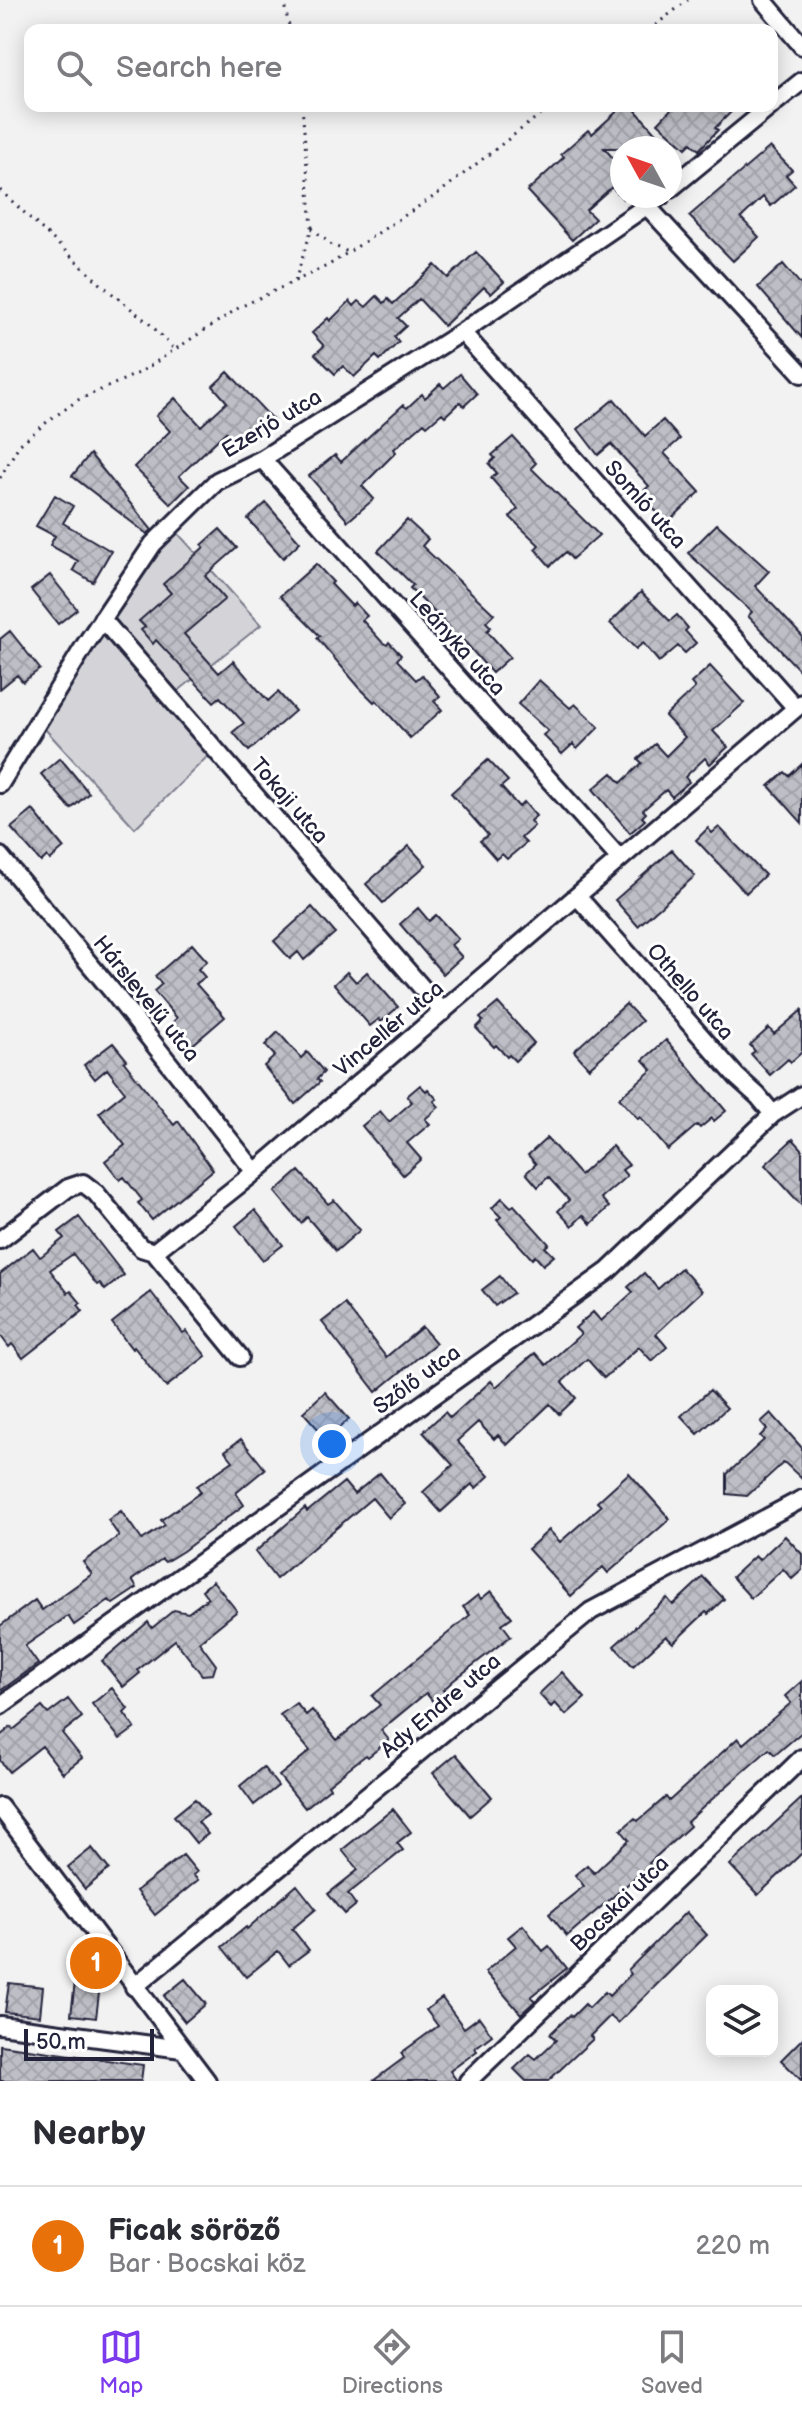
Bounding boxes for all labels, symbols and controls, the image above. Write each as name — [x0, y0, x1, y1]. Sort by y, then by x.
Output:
search box — [24, 24, 778, 112]
icon: search — [52, 46, 96, 90]
text: Search here — [116, 50, 282, 86]
north arrow — [610, 136, 682, 208]
street label: Ezerjó utca — [217, 384, 327, 464]
street label: Somló utca — [598, 455, 692, 555]
street label: Leányka utca — [403, 586, 511, 702]
street label: Tokaji utca — [244, 752, 334, 850]
street label: Hárslevelű utca — [87, 930, 205, 1068]
street label: Othello utca — [641, 938, 739, 1046]
street label: Vincellér utca — [329, 975, 449, 1083]
street label: Szőlő utca — [368, 1339, 466, 1421]
your location — [312, 1424, 352, 1464]
street label: Ady Endre utca — [375, 1648, 507, 1764]
street label: Bocskai utca — [565, 1850, 675, 1958]
pin: 1 — [70, 1933, 122, 1993]
map controls — [706, 1985, 778, 2057]
button: layers — [706, 1985, 778, 2057]
scale bar — [24, 2025, 154, 2061]
text: 50 m — [36, 2029, 86, 2056]
text: Nearby — [32, 2113, 146, 2154]
text: Ficak söröző — [108, 2213, 281, 2249]
text: 1 — [53, 2231, 63, 2262]
text: 220 m — [696, 2231, 770, 2262]
text: Bar · Bocskai köz — [108, 2249, 305, 2280]
tab: Map — [99, 2325, 143, 2400]
tab: Directions — [342, 2325, 443, 2400]
tab: Saved — [641, 2325, 703, 2400]

